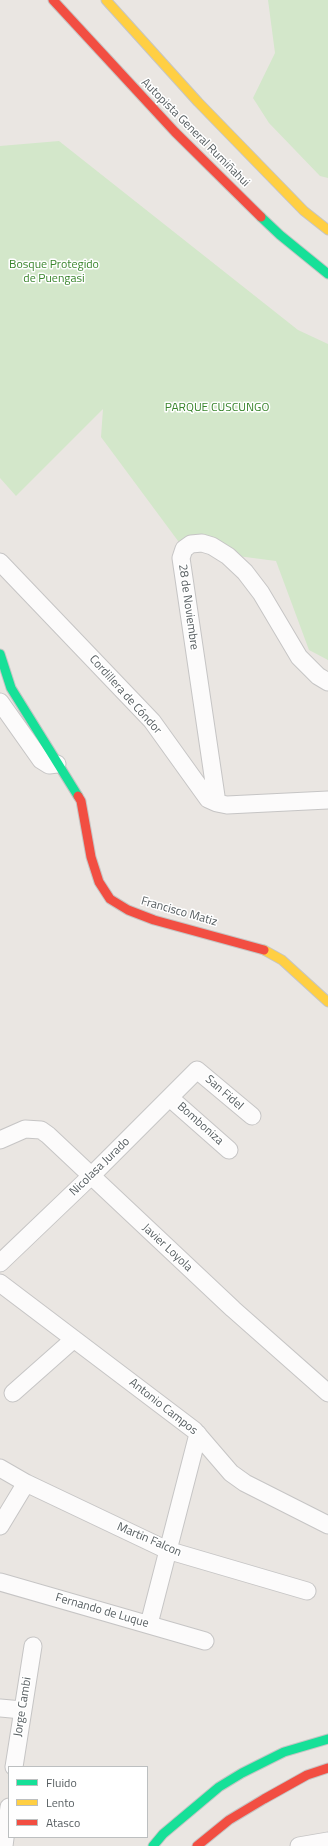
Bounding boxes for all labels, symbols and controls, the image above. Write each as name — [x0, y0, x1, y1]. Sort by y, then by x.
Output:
street label: Autopista General Rumiñahui — [138, 76, 252, 190]
park label: Bosque Protegido de Puengasi — [9, 258, 99, 286]
park label: PARQUE CUSCUNGO — [165, 401, 269, 415]
street label: 28 de Noviembre — [175, 563, 201, 651]
street label: Cordillera de Cóndor — [86, 653, 164, 737]
street label: Francisco Matiz — [139, 894, 219, 930]
street label: San Fidel — [202, 1073, 246, 1113]
street label: Bomboniza — [174, 1100, 226, 1148]
street label: Nicolasa Jurado — [67, 1135, 133, 1199]
street label: Javier Loyola — [139, 1221, 195, 1275]
street label: Antonio Campos — [126, 1376, 200, 1438]
street label: Martin Falcon — [115, 1520, 183, 1560]
street label: Fernando de Luque — [54, 1591, 150, 1631]
street label: Jorge Cambi — [11, 1676, 35, 1738]
legend — [8, 1766, 148, 1838]
text: Fluido — [46, 1773, 77, 1792]
text: Lento — [46, 1793, 75, 1812]
text: Atasco — [46, 1813, 80, 1832]

